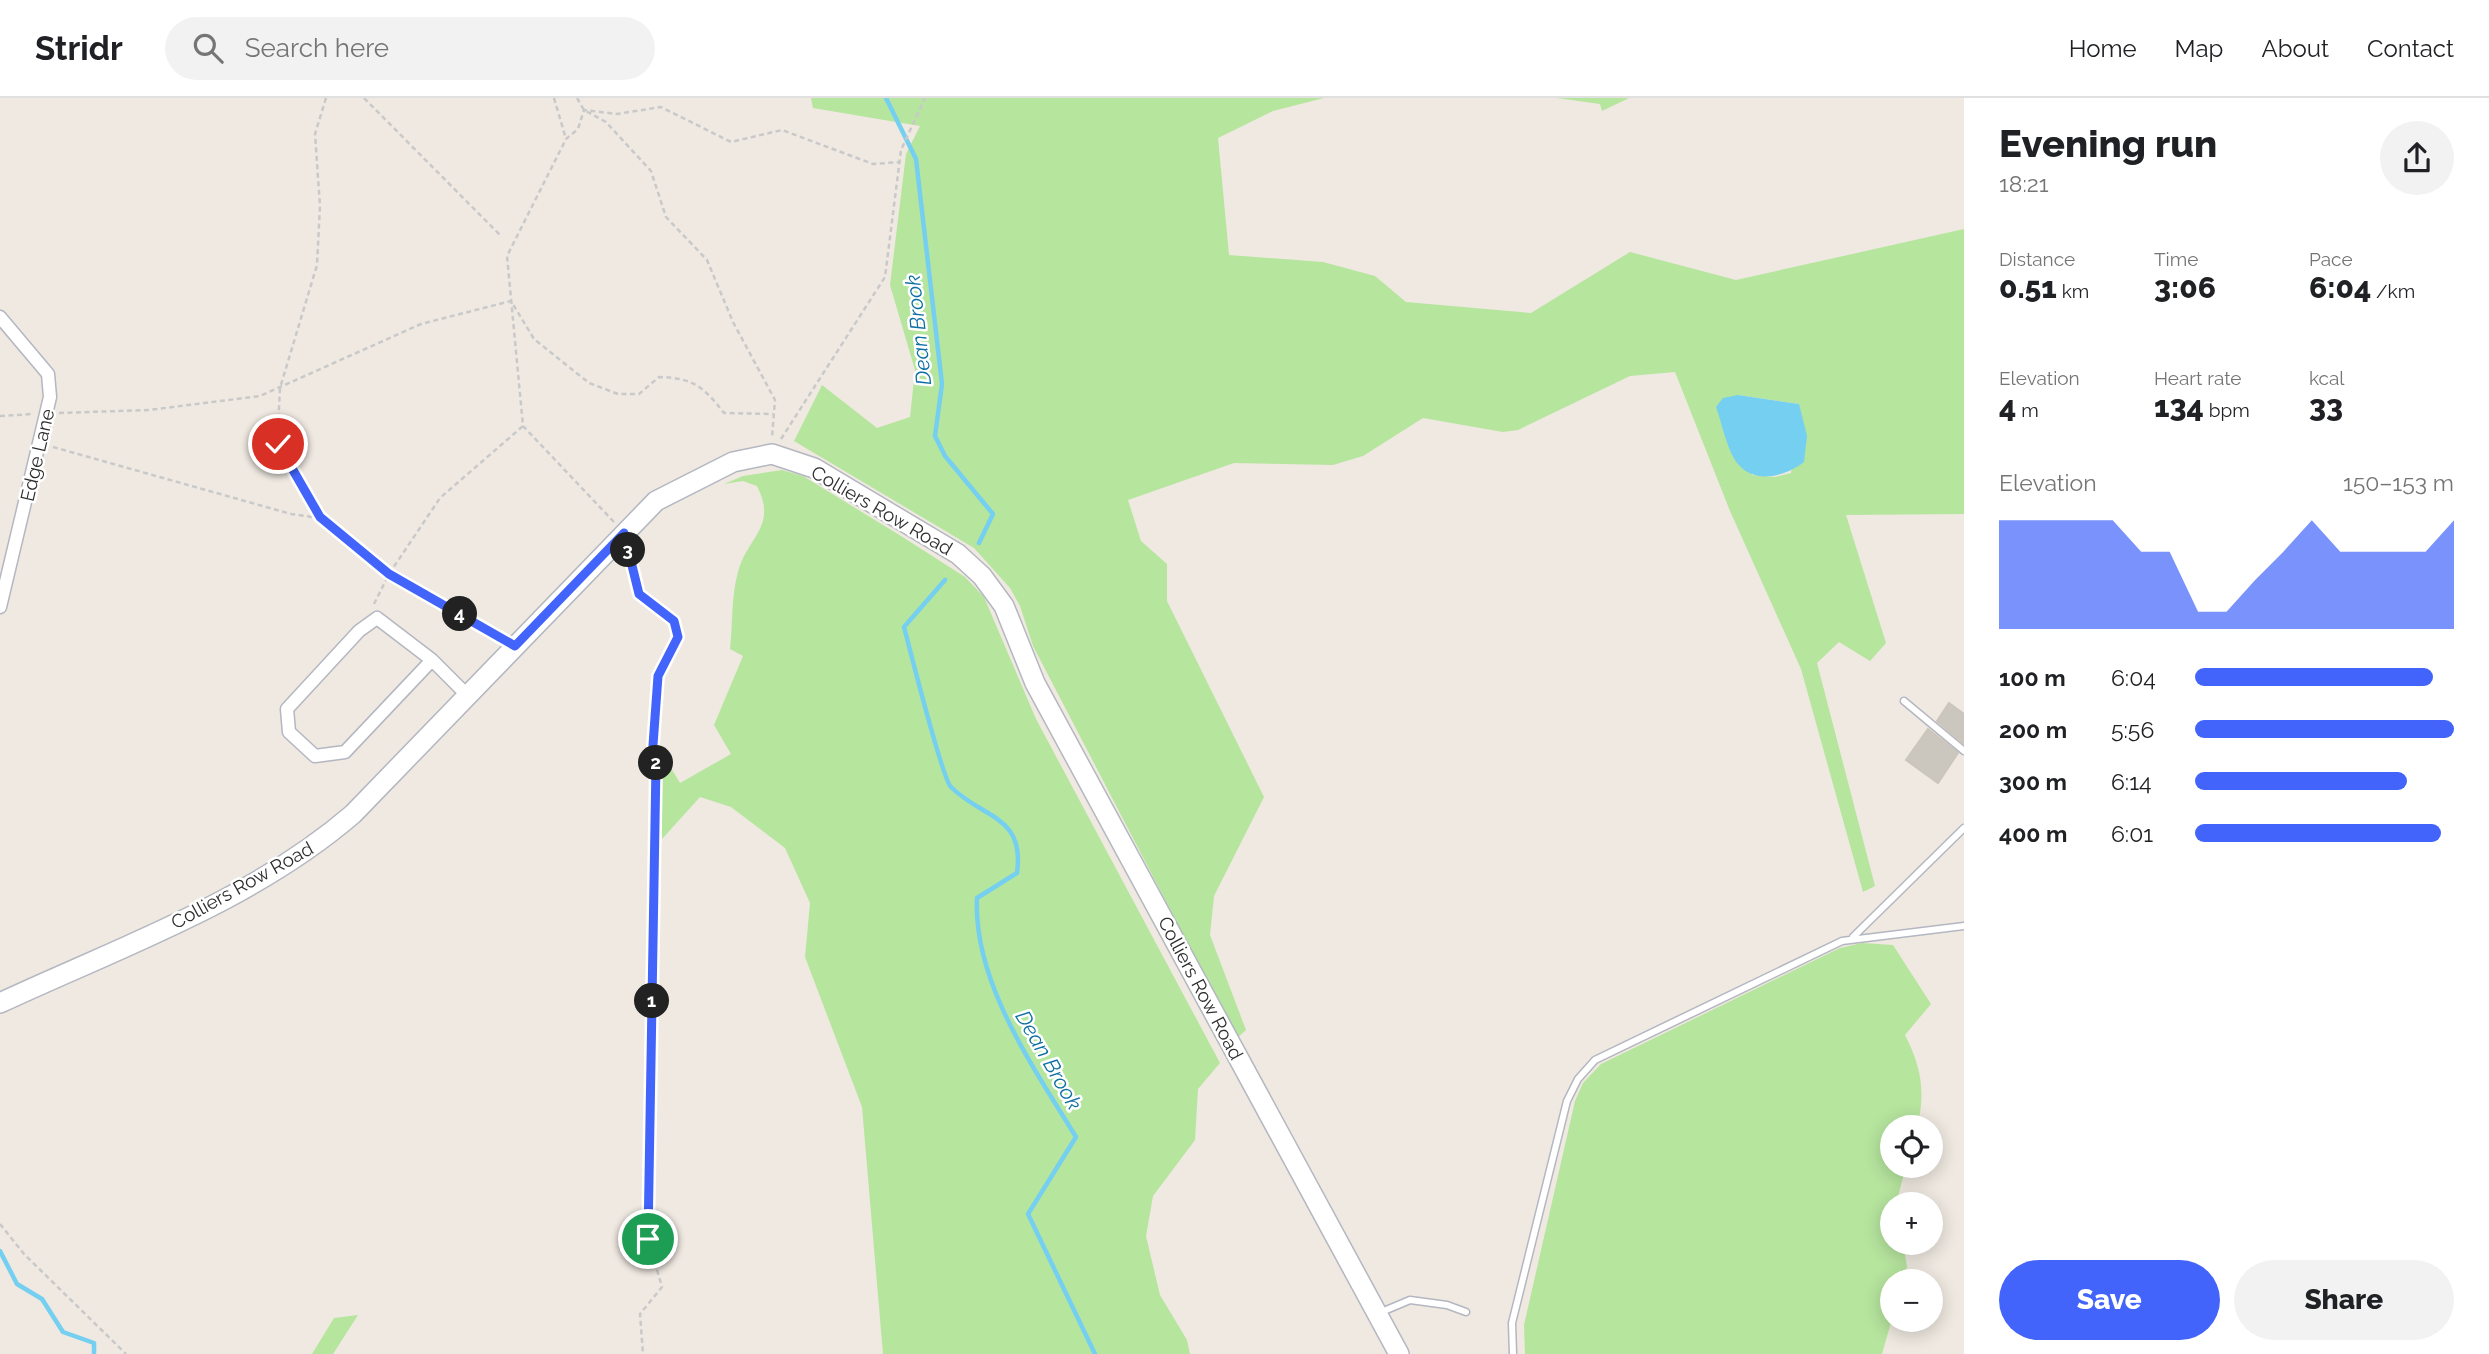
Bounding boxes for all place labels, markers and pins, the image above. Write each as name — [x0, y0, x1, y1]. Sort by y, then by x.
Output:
pin — [248, 414, 308, 474]
pin: 3 — [610, 532, 646, 568]
pin: 4 — [442, 596, 477, 632]
pin: 2 — [638, 746, 674, 780]
pin: 1 — [634, 984, 670, 1018]
pin — [618, 1209, 678, 1269]

